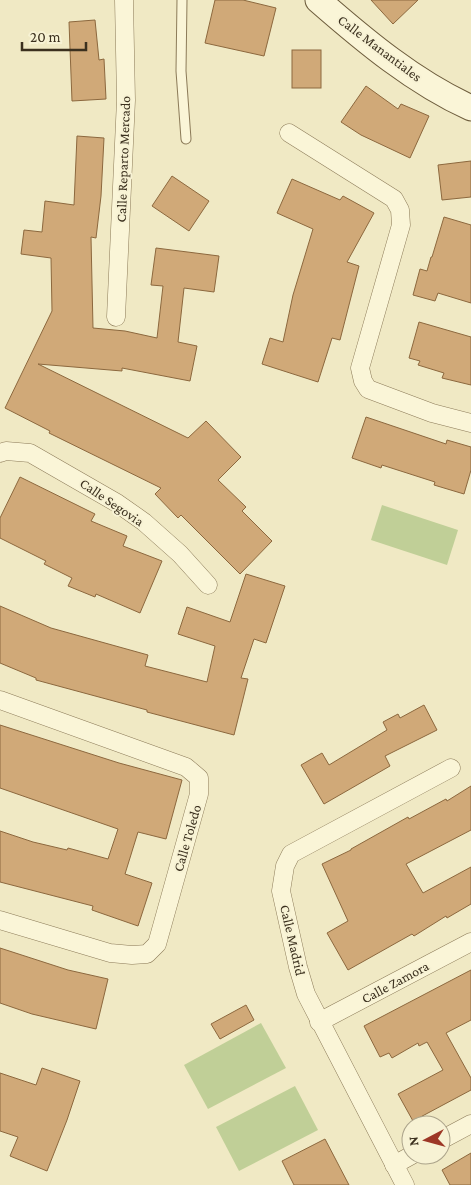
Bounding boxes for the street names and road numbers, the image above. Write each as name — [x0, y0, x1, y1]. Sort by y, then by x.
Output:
street label: Calle Manantiales — [335, 11, 425, 85]
street label: Calle Reparto Mercado — [113, 95, 133, 222]
street label: Calle Segovia — [77, 475, 147, 530]
street label: Calle Toledo — [170, 803, 204, 873]
street label: Calle Madrid — [277, 903, 309, 978]
street label: Calle Zamora — [359, 957, 432, 1006]

